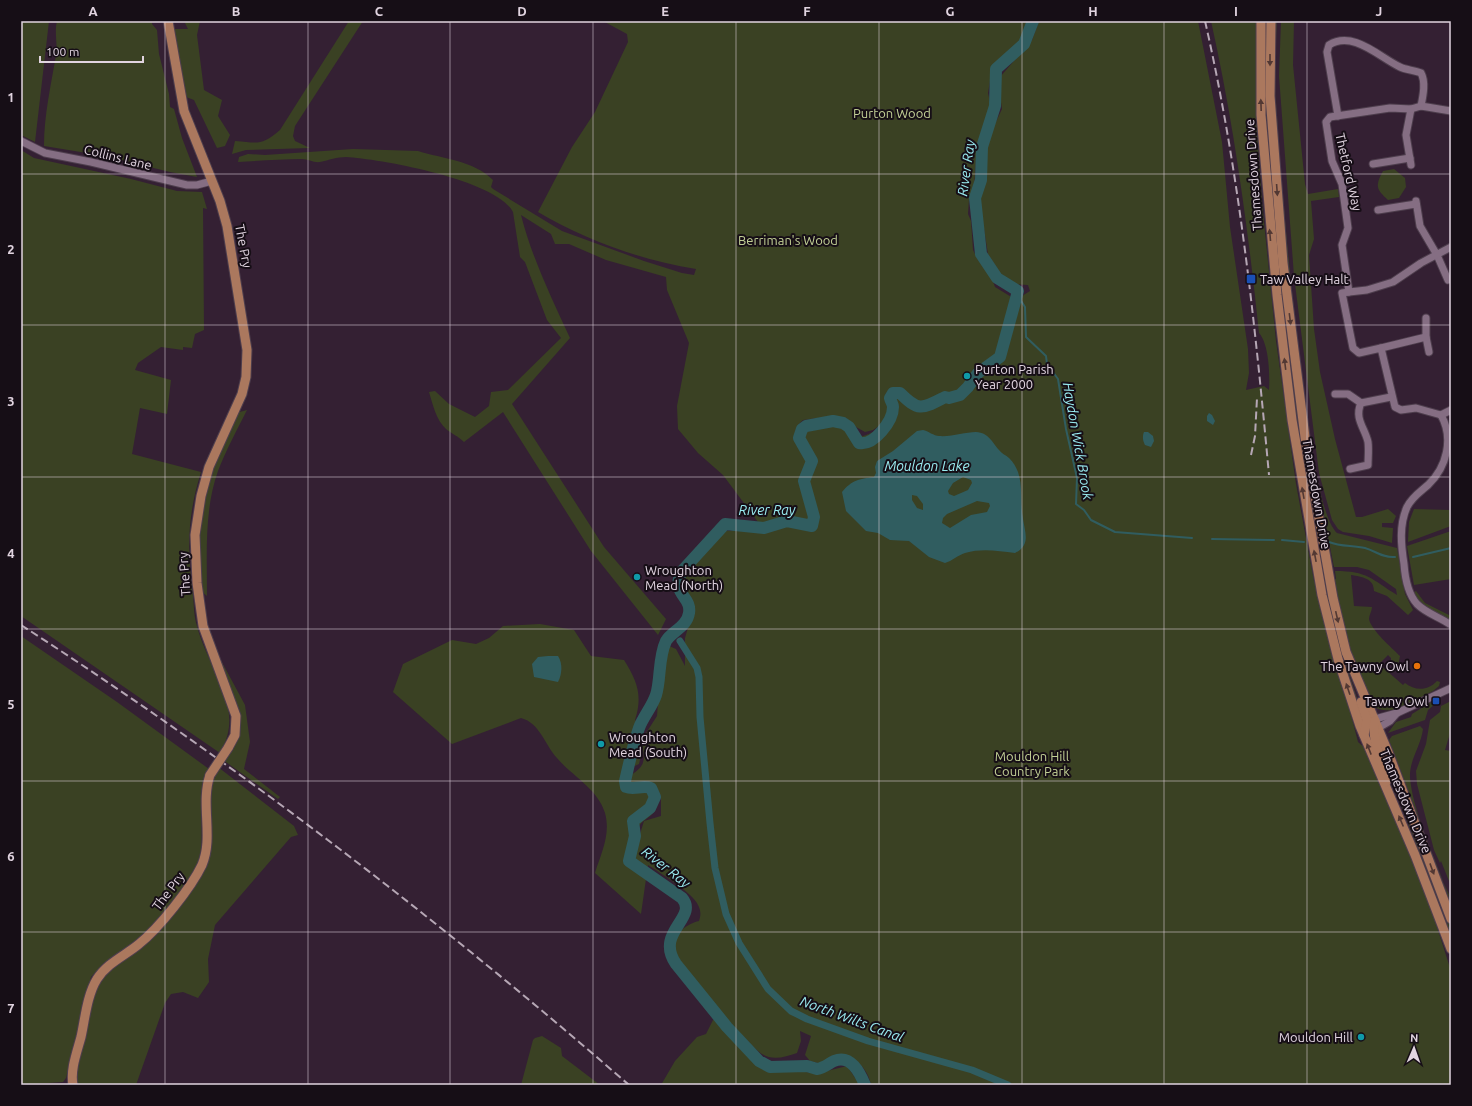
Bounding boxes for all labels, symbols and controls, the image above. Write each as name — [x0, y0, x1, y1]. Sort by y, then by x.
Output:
text: A — [88, 4, 98, 18]
text: B — [232, 4, 241, 18]
text: C — [375, 4, 384, 18]
text: D — [517, 4, 527, 18]
text: E — [661, 4, 669, 18]
text: F — [803, 4, 811, 18]
text: G — [946, 4, 955, 18]
text: H — [1088, 4, 1098, 18]
text: I — [1234, 4, 1238, 18]
text: J — [1376, 4, 1382, 18]
scale bar — [40, 38, 143, 64]
text: 100 m — [46, 45, 79, 58]
one-way arrow — [1267, 54, 1273, 67]
text: 1 — [7, 90, 15, 104]
one-way arrow — [1258, 98, 1264, 111]
park label: Purton Wood — [853, 106, 931, 120]
street label: Thamesdown Drive — [1242, 119, 1264, 231]
street label: Thetford Way — [1333, 132, 1365, 212]
water label: River Ray — [954, 138, 978, 197]
street label: Collins Lane — [83, 142, 153, 172]
one-way arrow — [1273, 184, 1280, 196]
street label: The Pry — [233, 223, 255, 269]
one-way arrow — [1267, 229, 1274, 241]
park label: Berriman's Wood — [738, 233, 838, 247]
text: 2 — [7, 242, 15, 256]
place label: Taw Valley Halt — [1260, 272, 1349, 286]
marker: Taw Valley Halt — [1245, 273, 1257, 285]
one-way arrow — [1286, 313, 1293, 325]
one-way arrow — [1282, 358, 1288, 370]
place label: Purton Parish Year 2000 — [975, 362, 1054, 391]
marker: Purton Parish Year 2000 — [962, 371, 972, 381]
water label: Haydon Wick Brook — [1060, 381, 1096, 502]
text: 3 — [7, 394, 15, 408]
street label: Thamesdown Drive — [1300, 438, 1334, 550]
water label: Mouldon Lake — [885, 458, 969, 474]
one-way arrow — [1300, 487, 1306, 499]
water label: River Ray — [739, 502, 796, 518]
text: 4 — [7, 546, 15, 560]
one-way arrow — [1311, 550, 1317, 562]
street label: The Pry — [175, 552, 193, 596]
place label: Wroughton Mead (North) — [645, 563, 723, 593]
marker: Wroughton Mead (North) — [632, 572, 642, 582]
one-way arrow — [1334, 611, 1340, 623]
place label: The Tawny Owl — [1321, 659, 1410, 673]
marker: The Tawny Owl — [1412, 661, 1422, 671]
one-way arrow — [1345, 683, 1351, 695]
place label: Tawny Owl — [1364, 694, 1429, 708]
marker: Tawny Owl — [1431, 696, 1441, 706]
text: 5 — [7, 697, 15, 711]
place label: Wroughton Mead (South) — [609, 730, 687, 760]
marker: Wroughton Mead (South) — [596, 739, 606, 749]
one-way arrow — [1366, 743, 1372, 754]
street label: Thamesdown Drive — [1378, 747, 1434, 855]
park label: Mouldon Hill Country Park — [994, 749, 1070, 778]
one-way arrow — [1398, 816, 1404, 827]
water label: River Ray — [639, 843, 694, 891]
text: 6 — [7, 849, 15, 863]
one-way arrow — [1429, 864, 1435, 876]
street label: The Pry — [149, 869, 187, 913]
water label: North Wilts Canal — [798, 993, 906, 1045]
text: 7 — [7, 1001, 15, 1015]
north arrow — [1394, 1028, 1434, 1068]
place label: Mouldon Hill — [1279, 1030, 1354, 1044]
marker: Mouldon Hill — [1356, 1032, 1366, 1042]
text: N — [1410, 1032, 1419, 1044]

